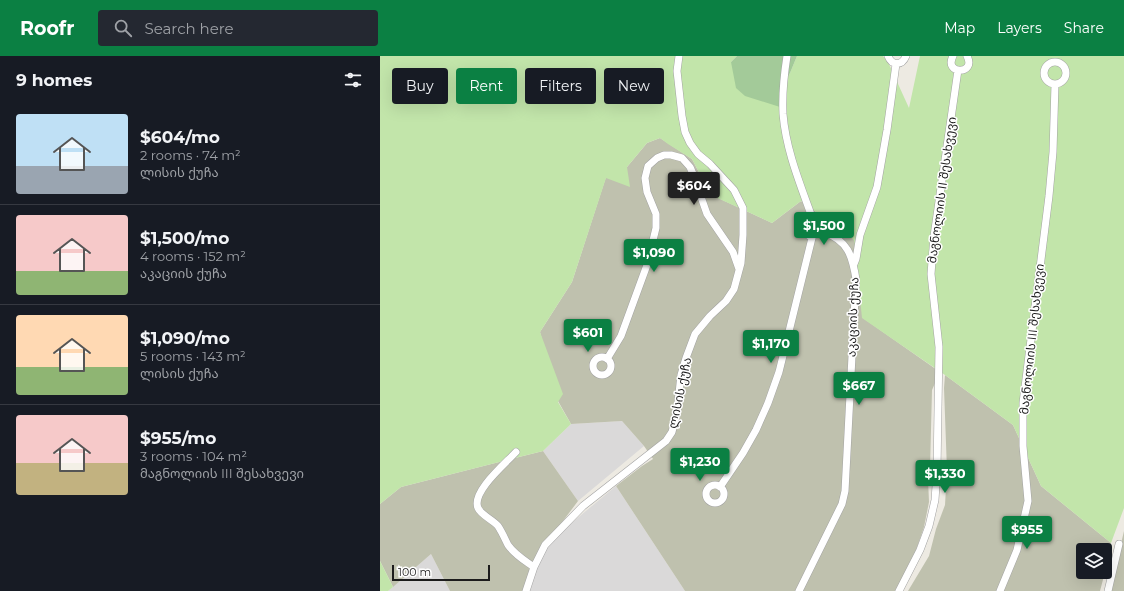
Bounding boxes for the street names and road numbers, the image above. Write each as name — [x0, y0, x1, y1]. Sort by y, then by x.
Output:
street label: მაგნოლიის II შესახვევი — [924, 116, 960, 264]
street label: მაგნოლიის III შესახვევი — [1016, 263, 1048, 415]
street label: აკაციის ქუჩა — [844, 277, 861, 357]
street label: ლისის ქუჩა — [665, 356, 695, 430]

